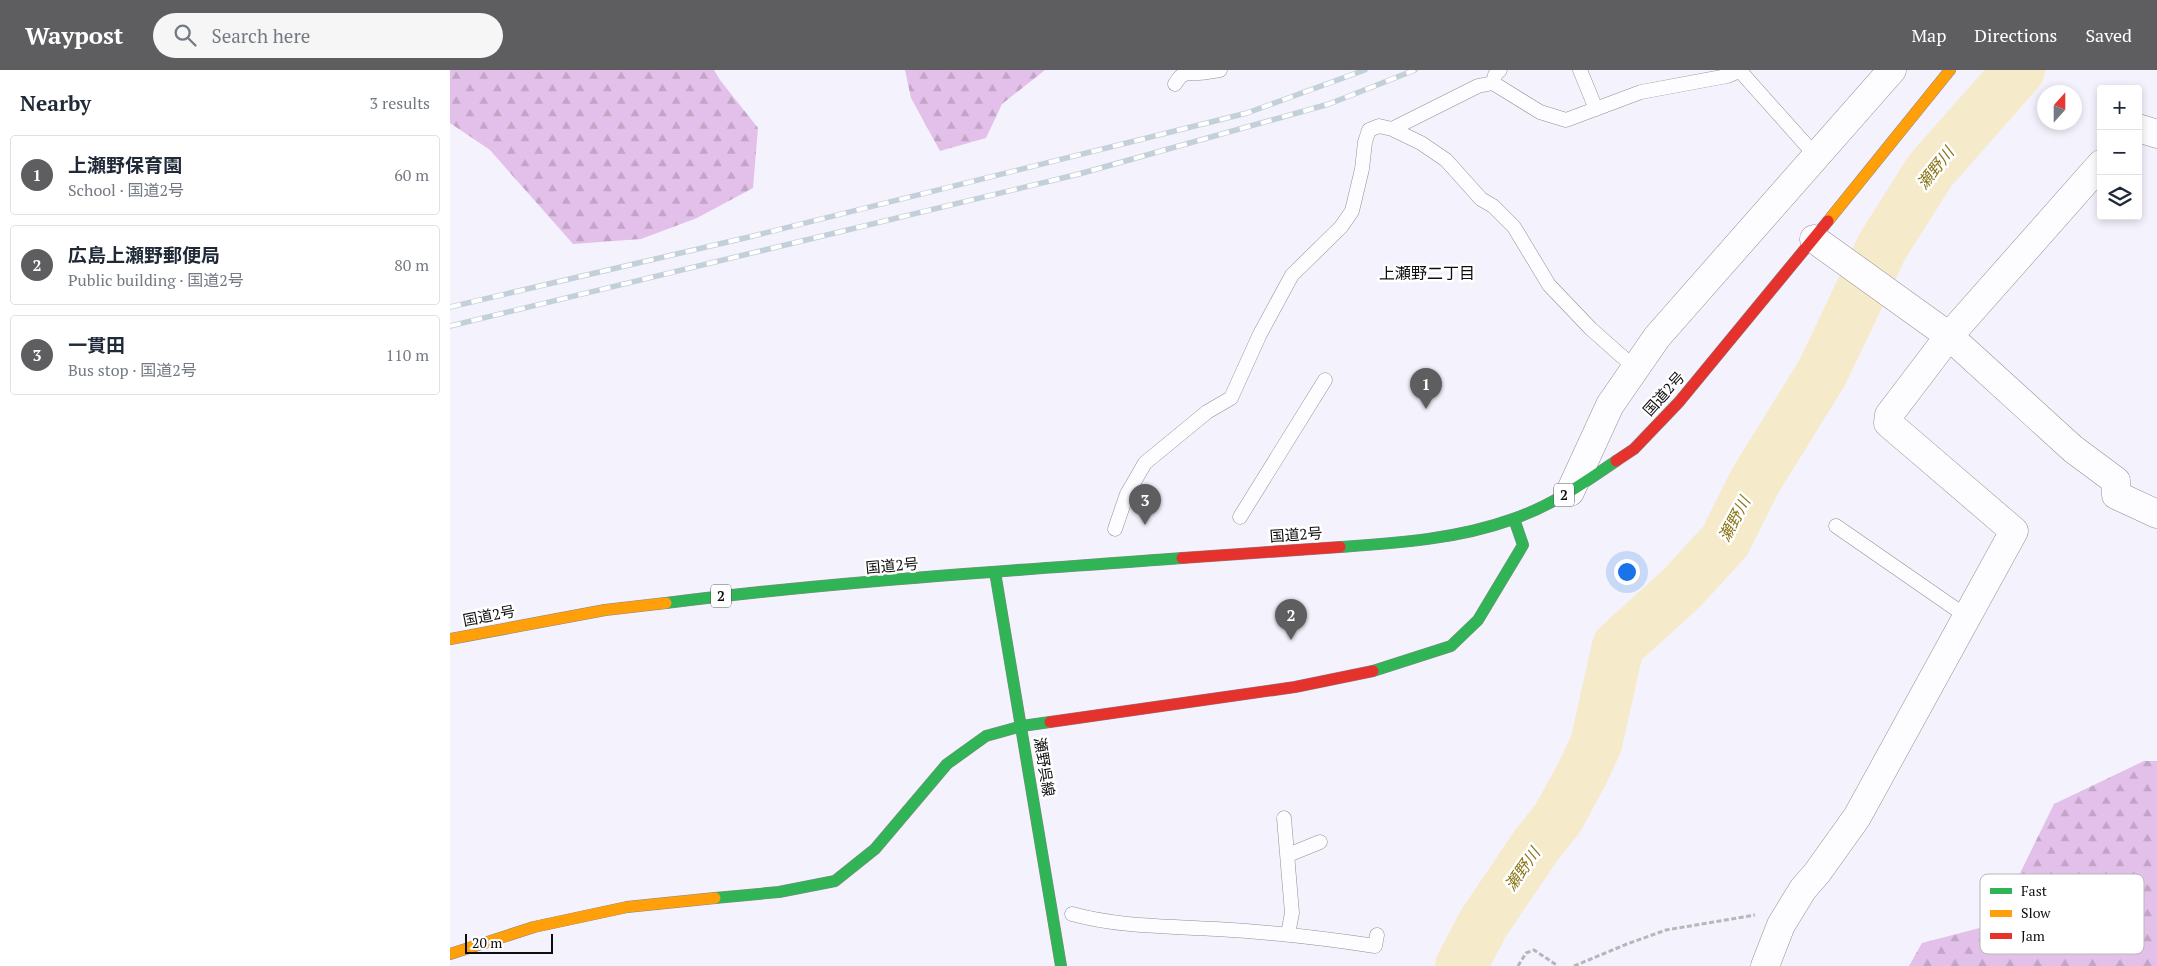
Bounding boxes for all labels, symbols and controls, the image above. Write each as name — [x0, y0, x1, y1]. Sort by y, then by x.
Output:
search box — [153, 13, 503, 58]
text: Waypost — [25, 19, 123, 51]
icon: search — [171, 21, 199, 49]
text: Search here — [211, 23, 310, 48]
text: Map — [1911, 23, 1946, 47]
text: Directions — [1974, 23, 2057, 47]
text: Saved — [2085, 23, 2132, 47]
north arrow — [2037, 85, 2082, 130]
map controls — [2097, 85, 2142, 220]
button: + — [2097, 85, 2142, 130]
text: Nearby — [20, 89, 91, 117]
text: 3 results — [370, 92, 430, 114]
button: − — [2097, 130, 2142, 175]
water label: 瀬野川 — [1912, 141, 1960, 194]
text: 上瀬野保育園 — [68, 152, 182, 177]
text: 1 — [32, 164, 42, 186]
text: 60 m — [394, 164, 429, 186]
button: layers — [2097, 175, 2142, 220]
text: School · 国道2号 — [68, 179, 184, 201]
text: 広島上瀬野郵便局 — [68, 242, 220, 267]
text: 2 — [32, 254, 42, 276]
text: 80 m — [394, 254, 429, 276]
district label: 上瀬野二丁目 — [1379, 262, 1475, 284]
text: Public building · 国道2号 — [68, 269, 244, 291]
text: 一貫田 — [68, 332, 125, 357]
text: 3 — [32, 344, 42, 366]
text: 110 m — [386, 344, 429, 366]
text: Bus stop · 国道2号 — [68, 359, 197, 381]
street label: 国道2号 — [1638, 367, 1688, 420]
pin: 1 — [1410, 368, 1442, 409]
pin: 3 — [1129, 484, 1161, 525]
road number: 2 — [1554, 484, 1574, 506]
water label: 瀬野川 — [1713, 491, 1756, 545]
street label: 国道2号 — [1269, 522, 1323, 546]
street label: 国道2号 — [865, 553, 919, 577]
your location — [1614, 559, 1640, 585]
road number: 2 — [711, 584, 731, 608]
pin: 2 — [1275, 599, 1307, 640]
street label: 国道2号 — [461, 600, 517, 630]
street label: 瀬野呉線 — [1030, 736, 1060, 798]
water label: 瀬野川 — [1499, 841, 1546, 895]
legend — [1980, 874, 2144, 954]
text: Fast — [2021, 881, 2048, 900]
text: Slow — [2021, 903, 2051, 922]
text: Jam — [2021, 926, 2045, 945]
scale bar — [465, 931, 552, 954]
text: 20 m — [472, 933, 502, 952]

